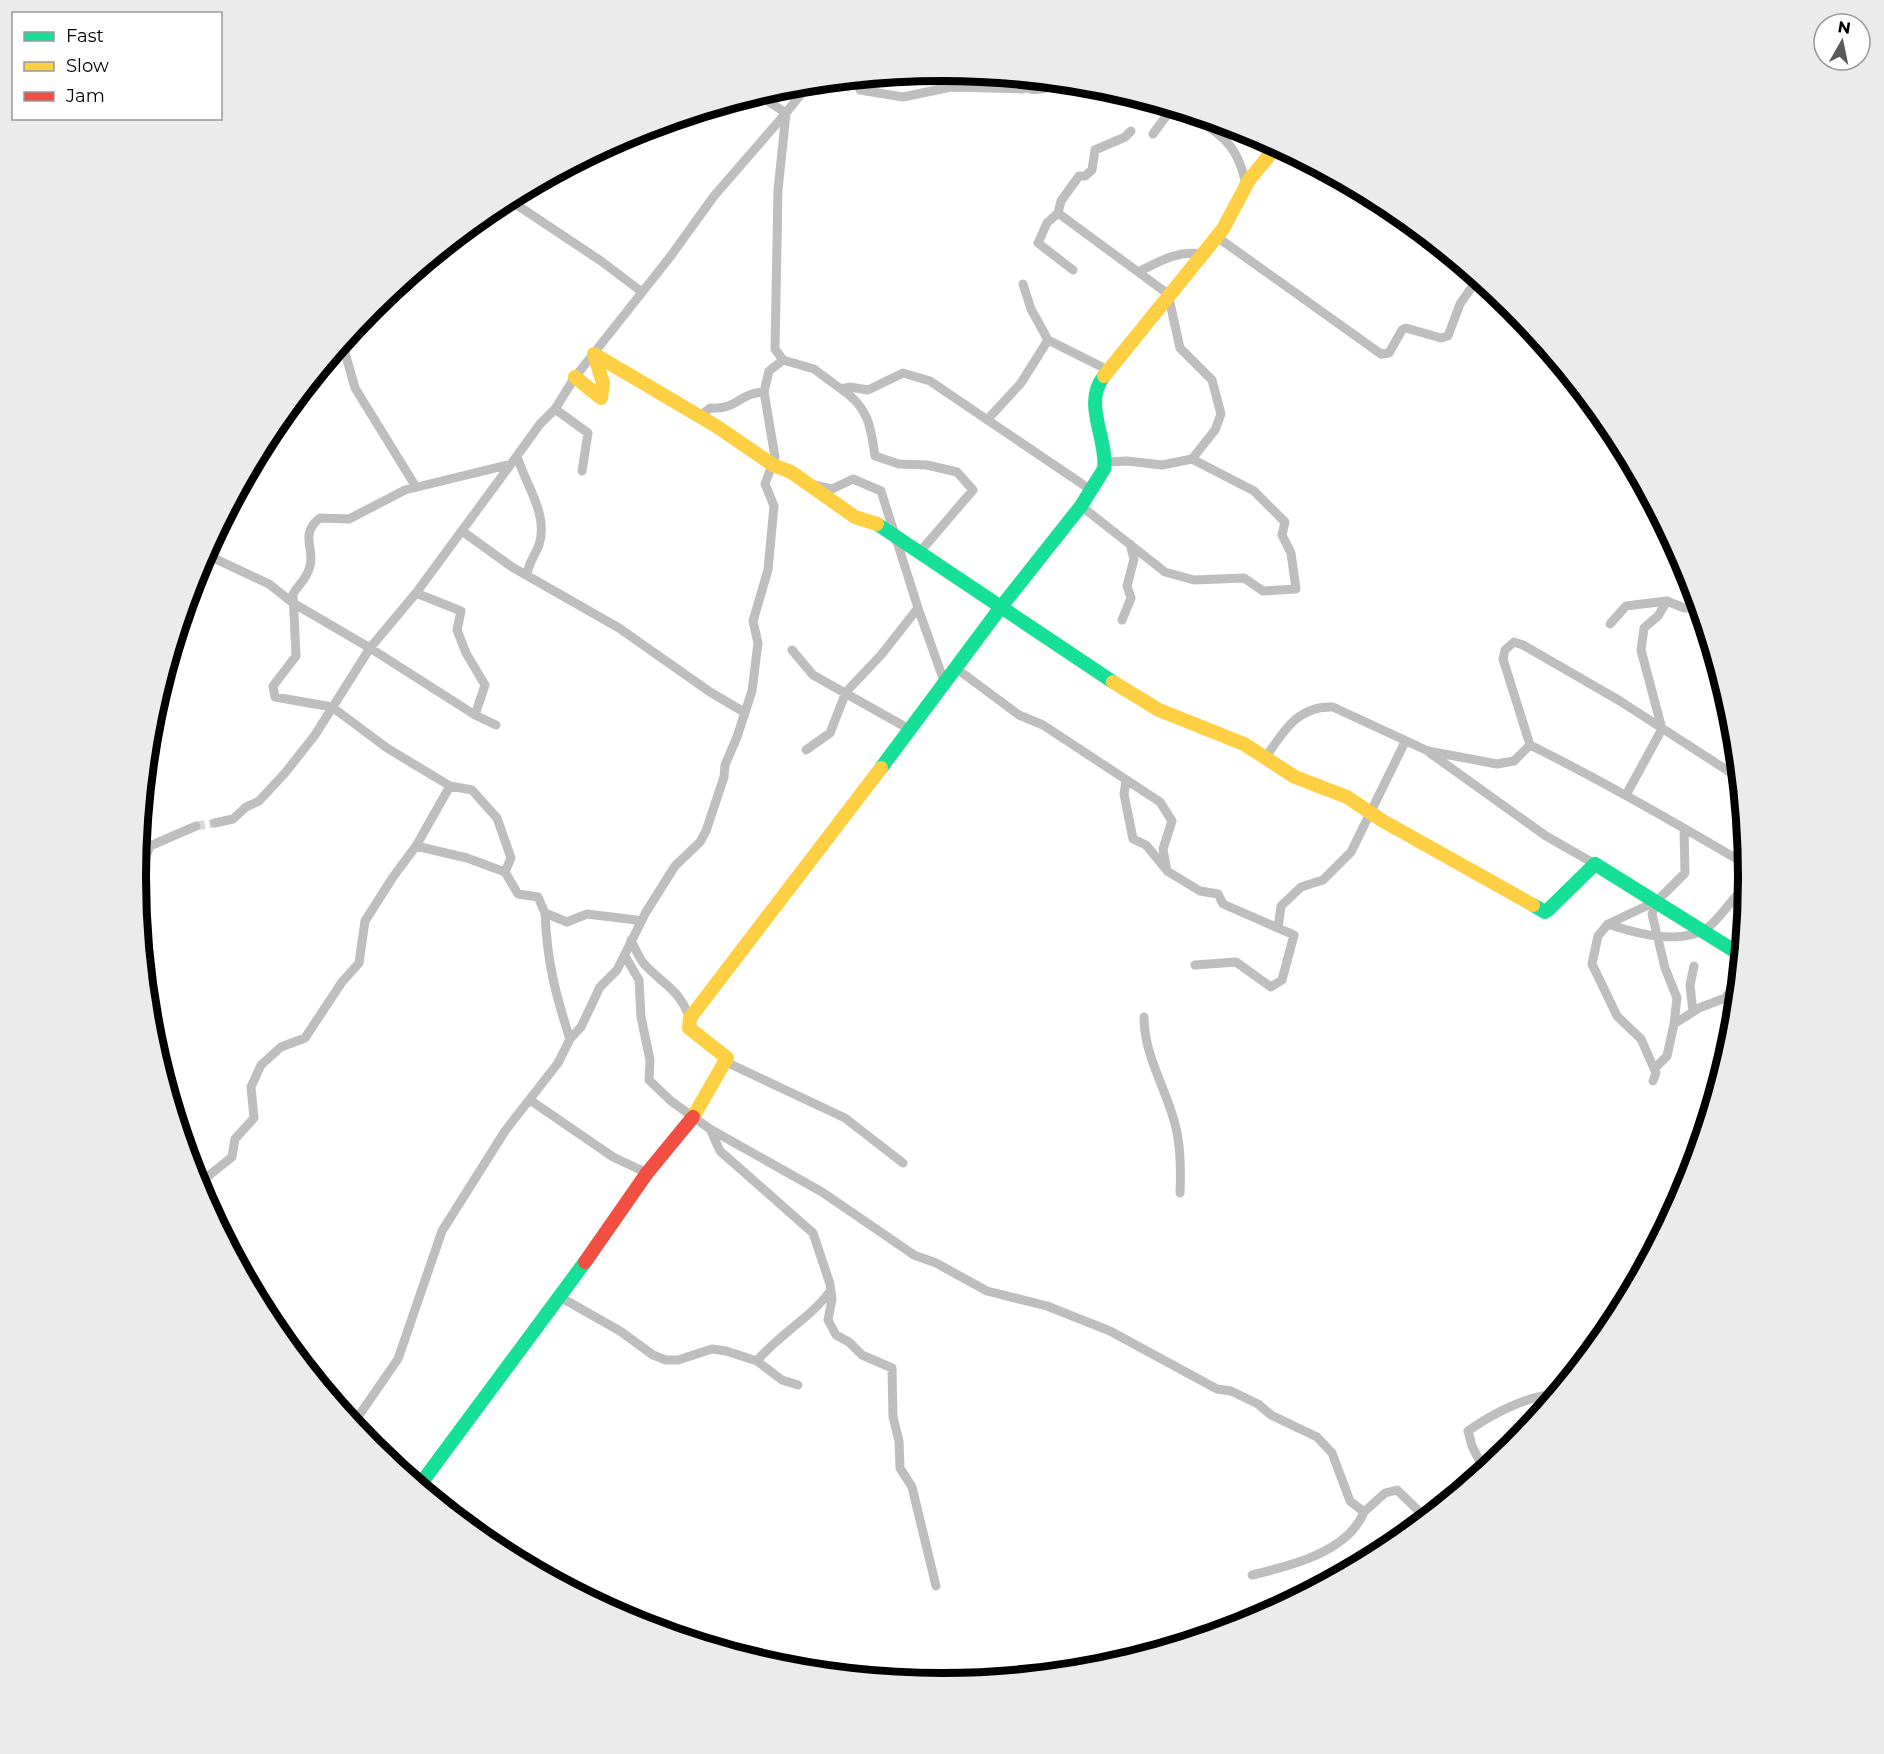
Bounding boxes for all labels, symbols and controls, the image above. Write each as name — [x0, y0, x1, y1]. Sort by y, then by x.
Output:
legend — [12, 12, 222, 120]
north arrow — [1812, 12, 1872, 72]
text: N — [1836, 17, 1852, 38]
text: Fast — [66, 25, 104, 47]
text: Slow — [66, 55, 109, 77]
text: Jam — [65, 85, 105, 107]

